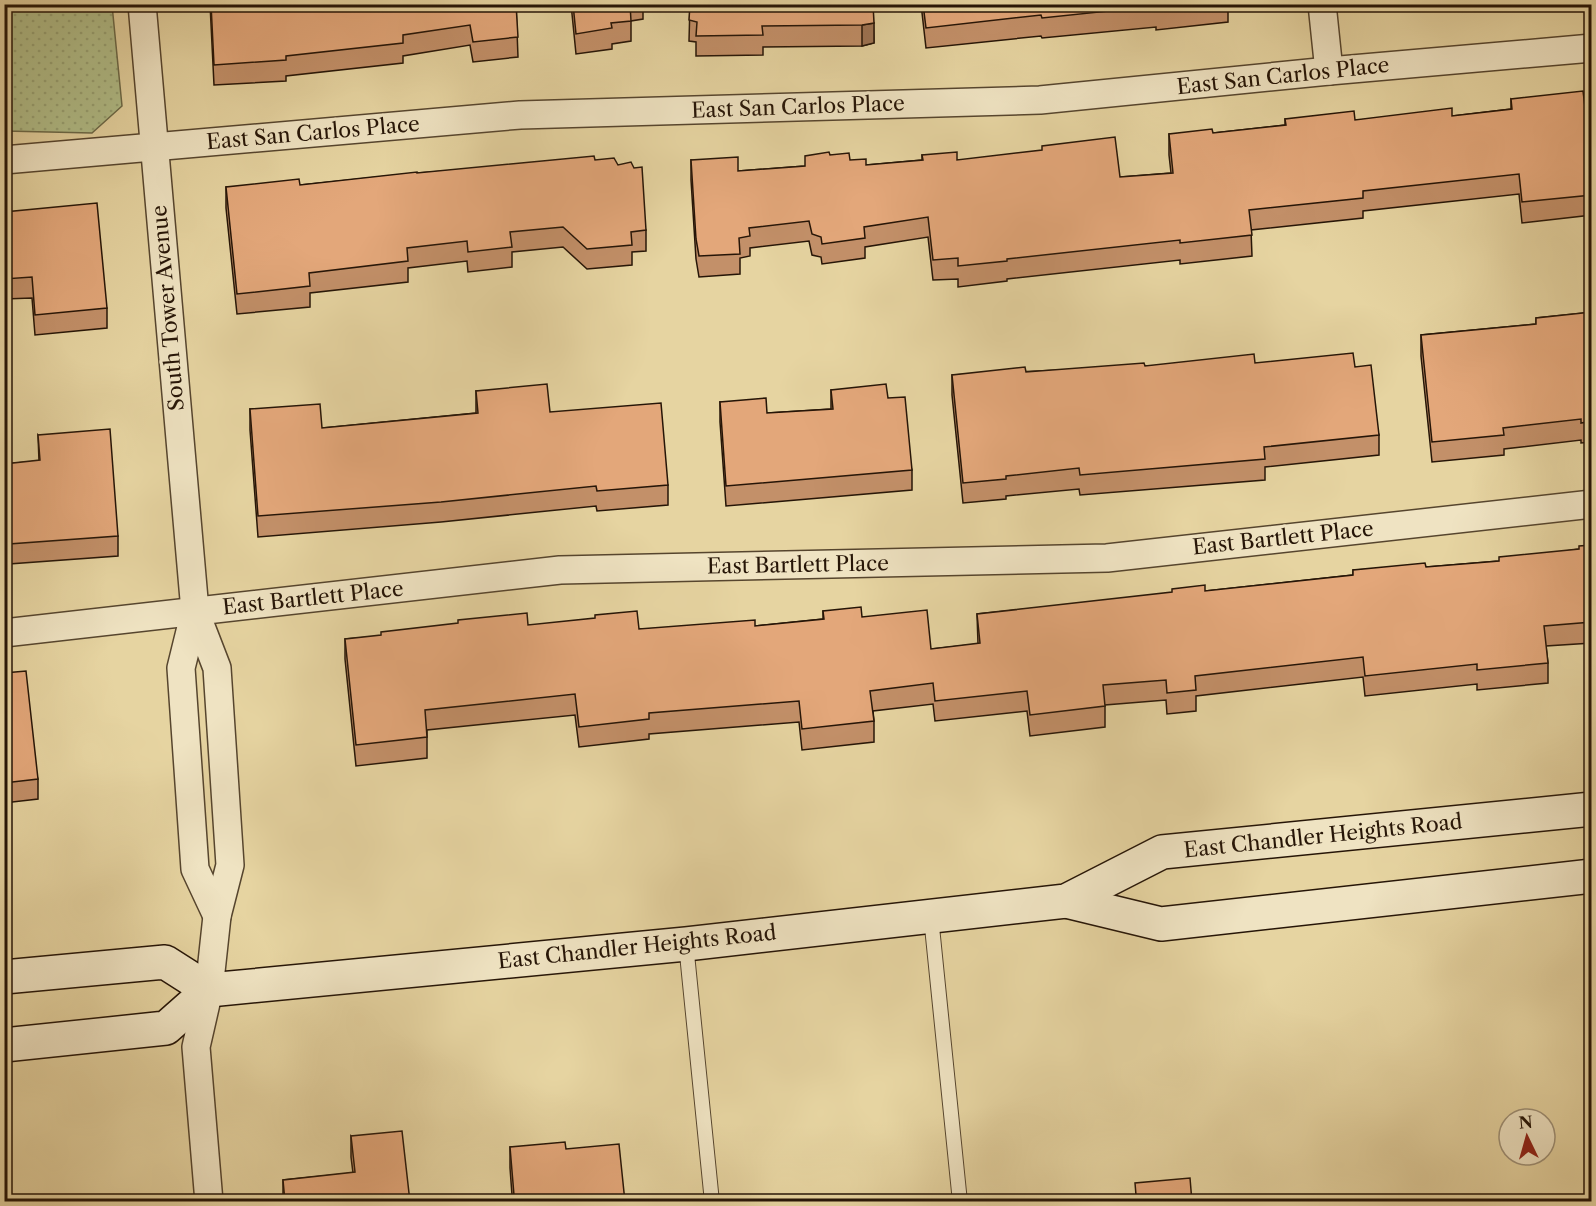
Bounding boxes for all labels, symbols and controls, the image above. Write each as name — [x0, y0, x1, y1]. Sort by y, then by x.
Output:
street label: East San Carlos Place — [1175, 52, 1391, 99]
street label: East San Carlos Place — [691, 90, 905, 123]
street label: East San Carlos Place — [205, 111, 421, 154]
street label: South Tower Avenue — [146, 204, 189, 412]
street label: East Bartlett Place — [1191, 516, 1375, 559]
street label: East Bartlett Place — [707, 550, 889, 579]
street label: East Bartlett Place — [221, 576, 405, 619]
street label: East Chandler Heights Road — [1182, 808, 1464, 863]
street label: East Chandler Heights Road — [496, 919, 778, 974]
north arrow — [1497, 1107, 1557, 1167]
text: N — [1518, 1111, 1534, 1133]

